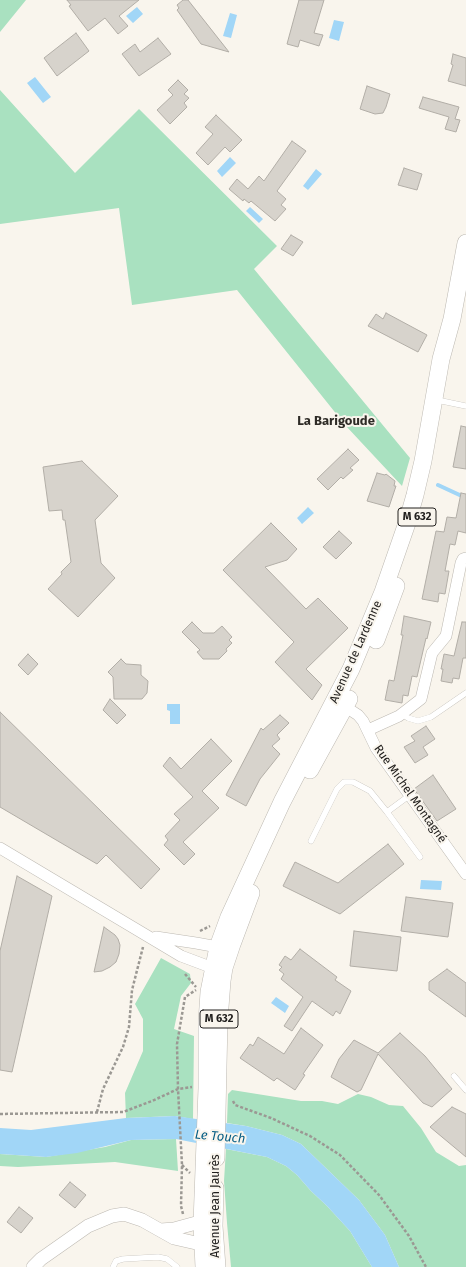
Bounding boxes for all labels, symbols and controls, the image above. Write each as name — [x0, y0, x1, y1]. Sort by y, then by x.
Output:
district label: La Barigoude — [297, 413, 375, 429]
road number: M 632 — [398, 508, 436, 526]
street label: Avenue de Lardenne — [327, 598, 385, 706]
street label: Rue Michel Montagné — [371, 742, 449, 846]
road number: M 632 — [200, 1010, 238, 1028]
water label: Le Touch — [194, 1127, 246, 1147]
street label: Avenue Jean Jaurès — [209, 1154, 223, 1258]

